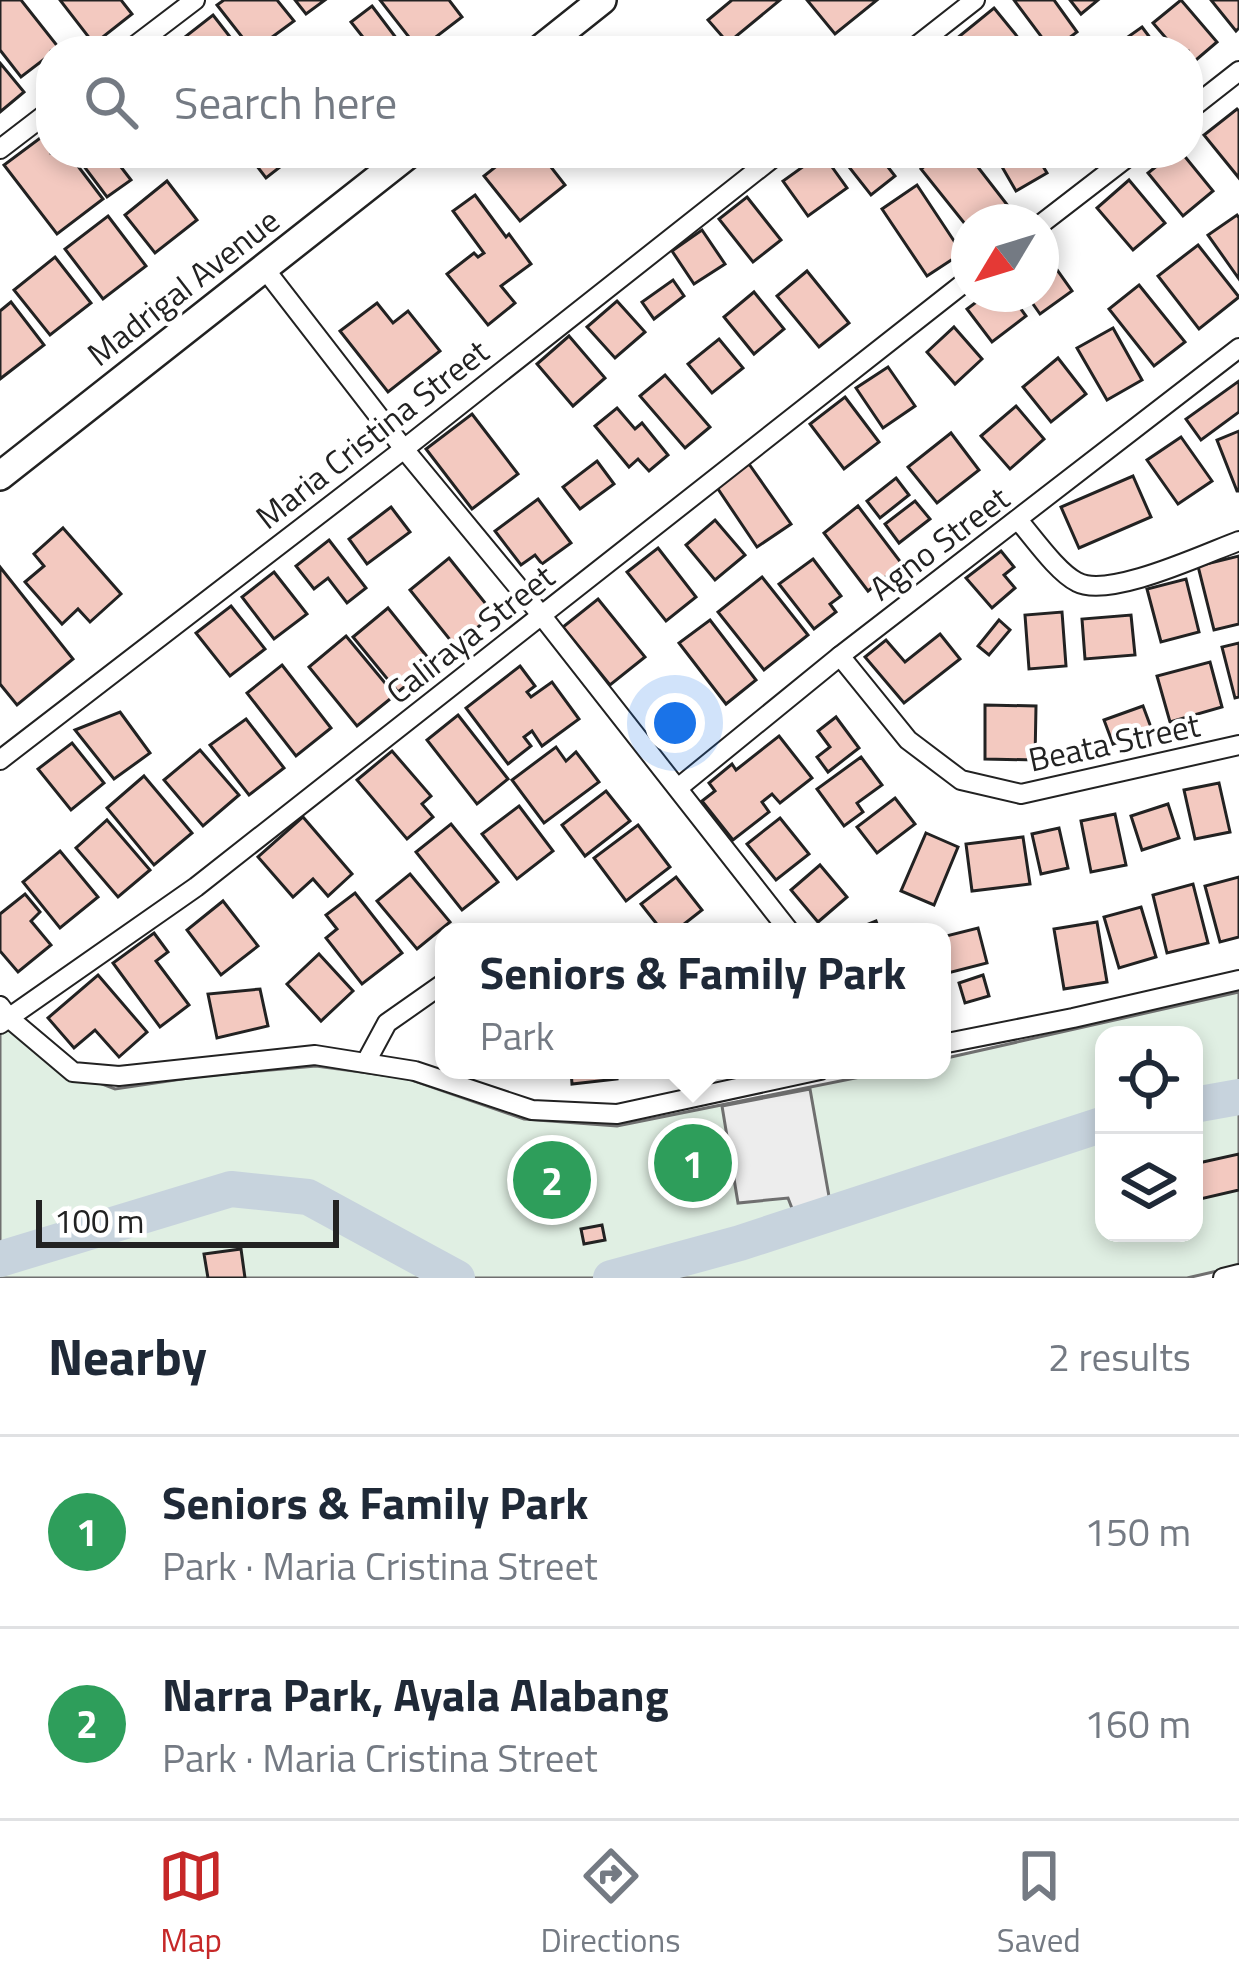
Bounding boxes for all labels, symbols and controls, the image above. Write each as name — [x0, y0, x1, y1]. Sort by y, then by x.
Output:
search box — [36, 36, 1203, 168]
text: Search here — [174, 68, 397, 136]
icon: search — [78, 69, 144, 135]
street label: Madrigal Avenue — [76, 196, 290, 378]
north arrow — [951, 204, 1059, 312]
street label: Maria Cristina Street — [245, 327, 500, 541]
street label: Agno Street — [859, 473, 1020, 612]
street label: Caliraya Street — [375, 552, 565, 716]
your location — [645, 693, 705, 753]
street label: Beata Street — [1024, 699, 1205, 785]
popup — [435, 923, 951, 1079]
text: Seniors & Family Park — [480, 938, 906, 1006]
text: Park — [480, 1006, 554, 1065]
map controls — [1095, 1026, 1203, 1242]
button: locate — [1095, 1026, 1203, 1134]
pin: 1 — [654, 1118, 732, 1208]
button: layers — [1095, 1134, 1203, 1242]
pin: 2 — [513, 1135, 591, 1225]
scale bar — [36, 1194, 339, 1247]
text: 100 m — [54, 1196, 144, 1246]
text: Nearby — [48, 1317, 207, 1395]
text: 2 results — [1048, 1327, 1191, 1386]
text: Seniors & Family Park — [162, 1468, 588, 1536]
text: 1 — [76, 1502, 98, 1561]
text: 150 m — [1084, 1502, 1191, 1561]
text: Park · Maria Cristina Street — [162, 1536, 598, 1595]
text: Narra Park, Ayala Alabang — [162, 1660, 669, 1728]
text: 2 — [76, 1694, 98, 1753]
text: 160 m — [1084, 1694, 1191, 1753]
text: Park · Maria Cristina Street — [162, 1728, 598, 1787]
tab: Map — [158, 1843, 224, 1965]
tab: Directions — [541, 1843, 680, 1965]
tab: Saved — [997, 1843, 1081, 1965]

